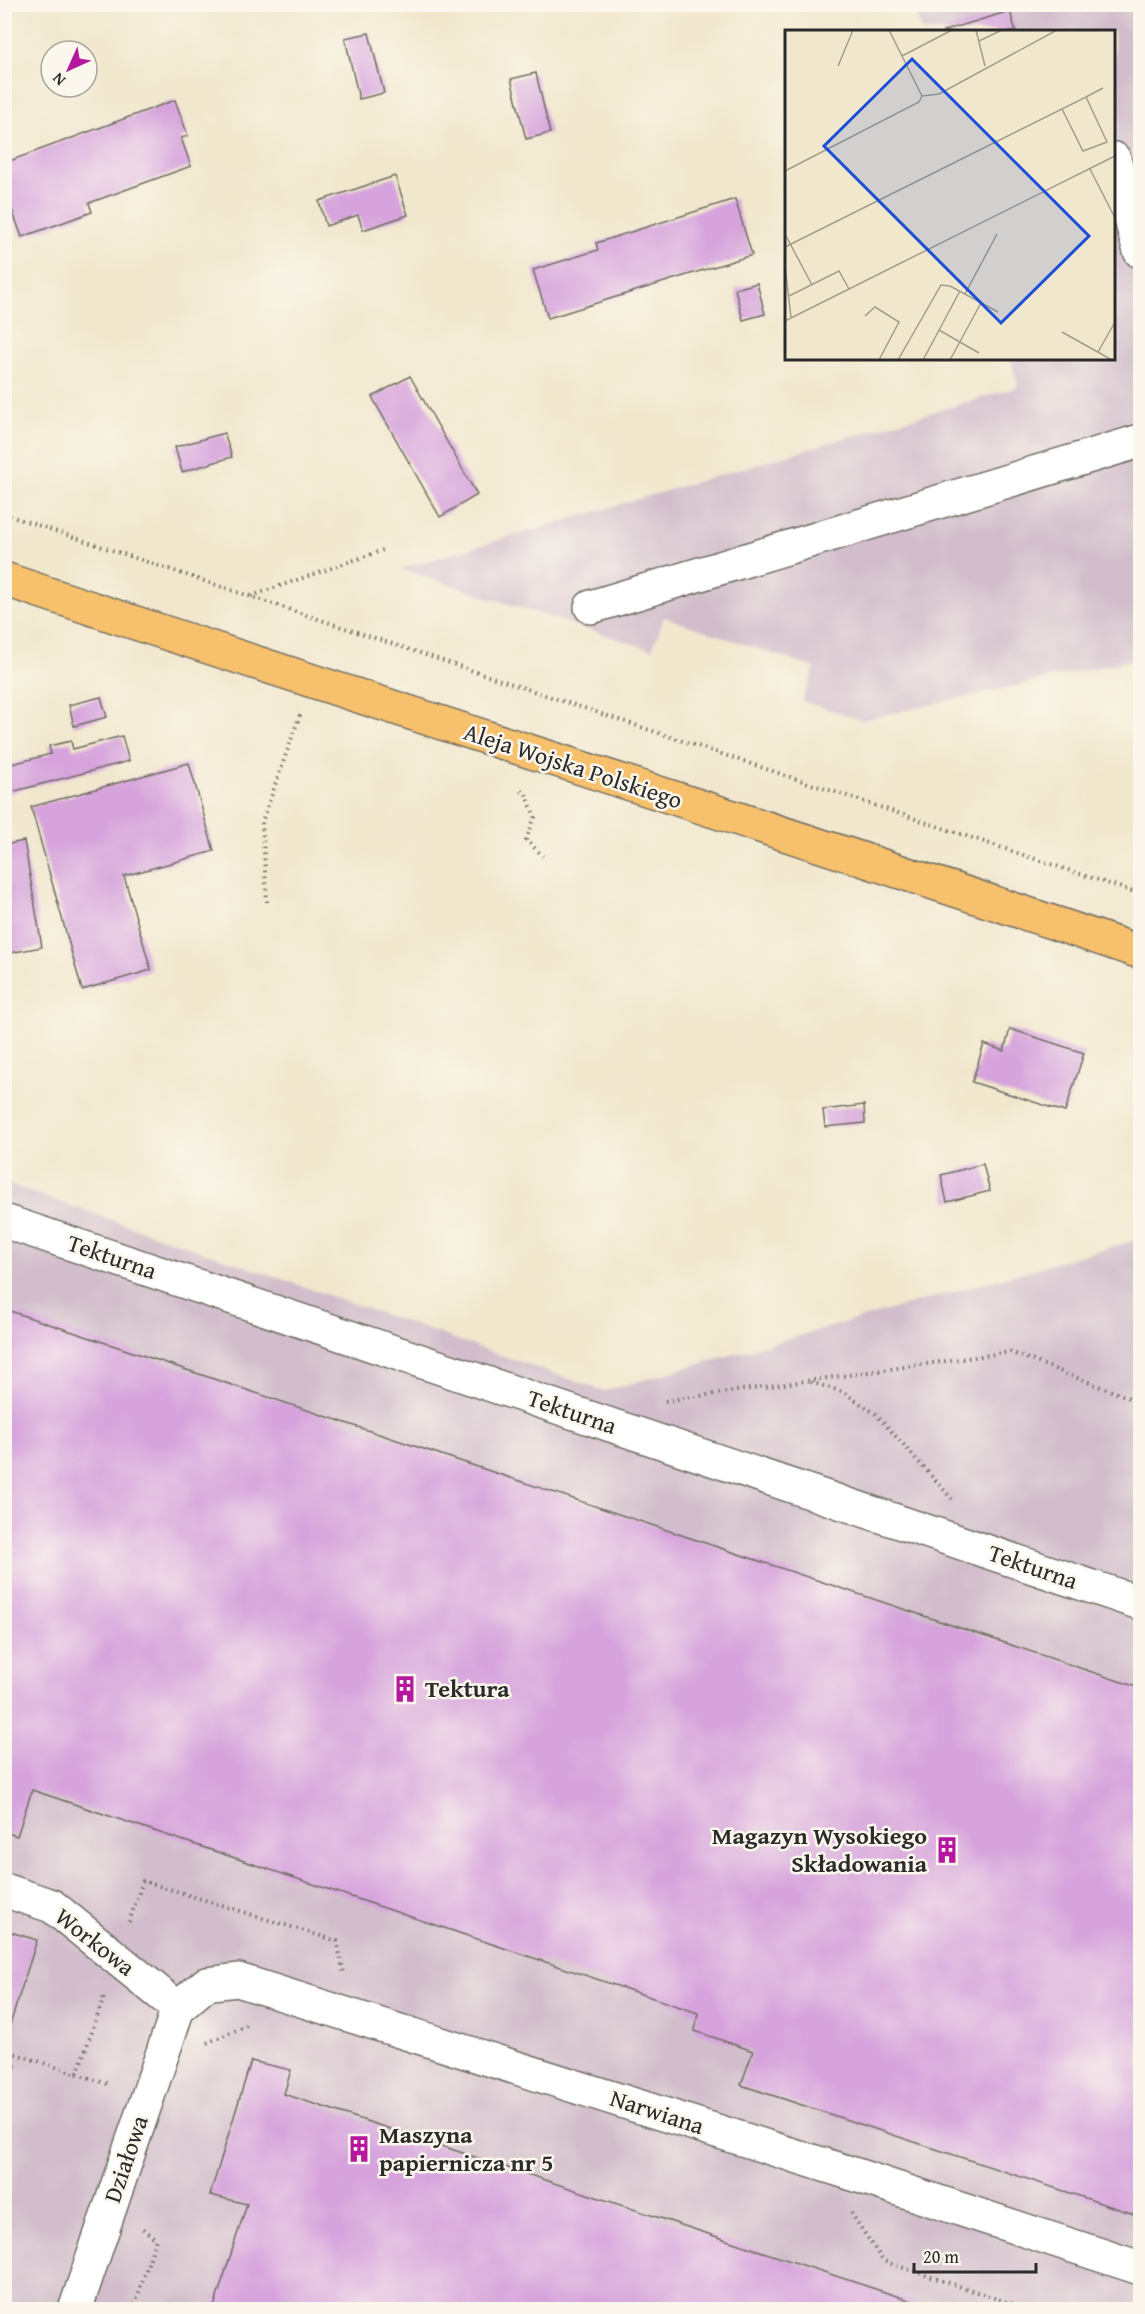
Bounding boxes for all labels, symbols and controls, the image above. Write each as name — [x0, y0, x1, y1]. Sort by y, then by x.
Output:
inset map — [785, 30, 1115, 360]
north arrow — [39, 39, 99, 99]
text: N — [46, 67, 71, 92]
street label: Aleja Wojska Polskiego — [459, 714, 687, 817]
street label: Tekturna — [63, 1225, 162, 1288]
street label: Tekturna — [523, 1380, 622, 1443]
street label: Tekturna — [984, 1535, 1083, 1598]
place label: Tektura — [425, 1671, 510, 1706]
building icon: Tektura — [390, 1674, 420, 1704]
place label: Magazyn Wysokiego Składowania — [712, 1818, 928, 1881]
building icon: Magazyn Wysokiego Składowania — [932, 1835, 962, 1865]
street label: Workowa — [48, 1899, 143, 1984]
street label: Narwiana — [606, 2080, 709, 2143]
street label: Działowa — [94, 2110, 157, 2207]
place label: Maszyna papiernicza nr 5 — [379, 2117, 554, 2180]
building icon: Maszyna papiernicza nr 5 — [344, 2134, 374, 2164]
scale bar — [914, 2236, 1036, 2274]
text: 20 m — [923, 2243, 959, 2270]

